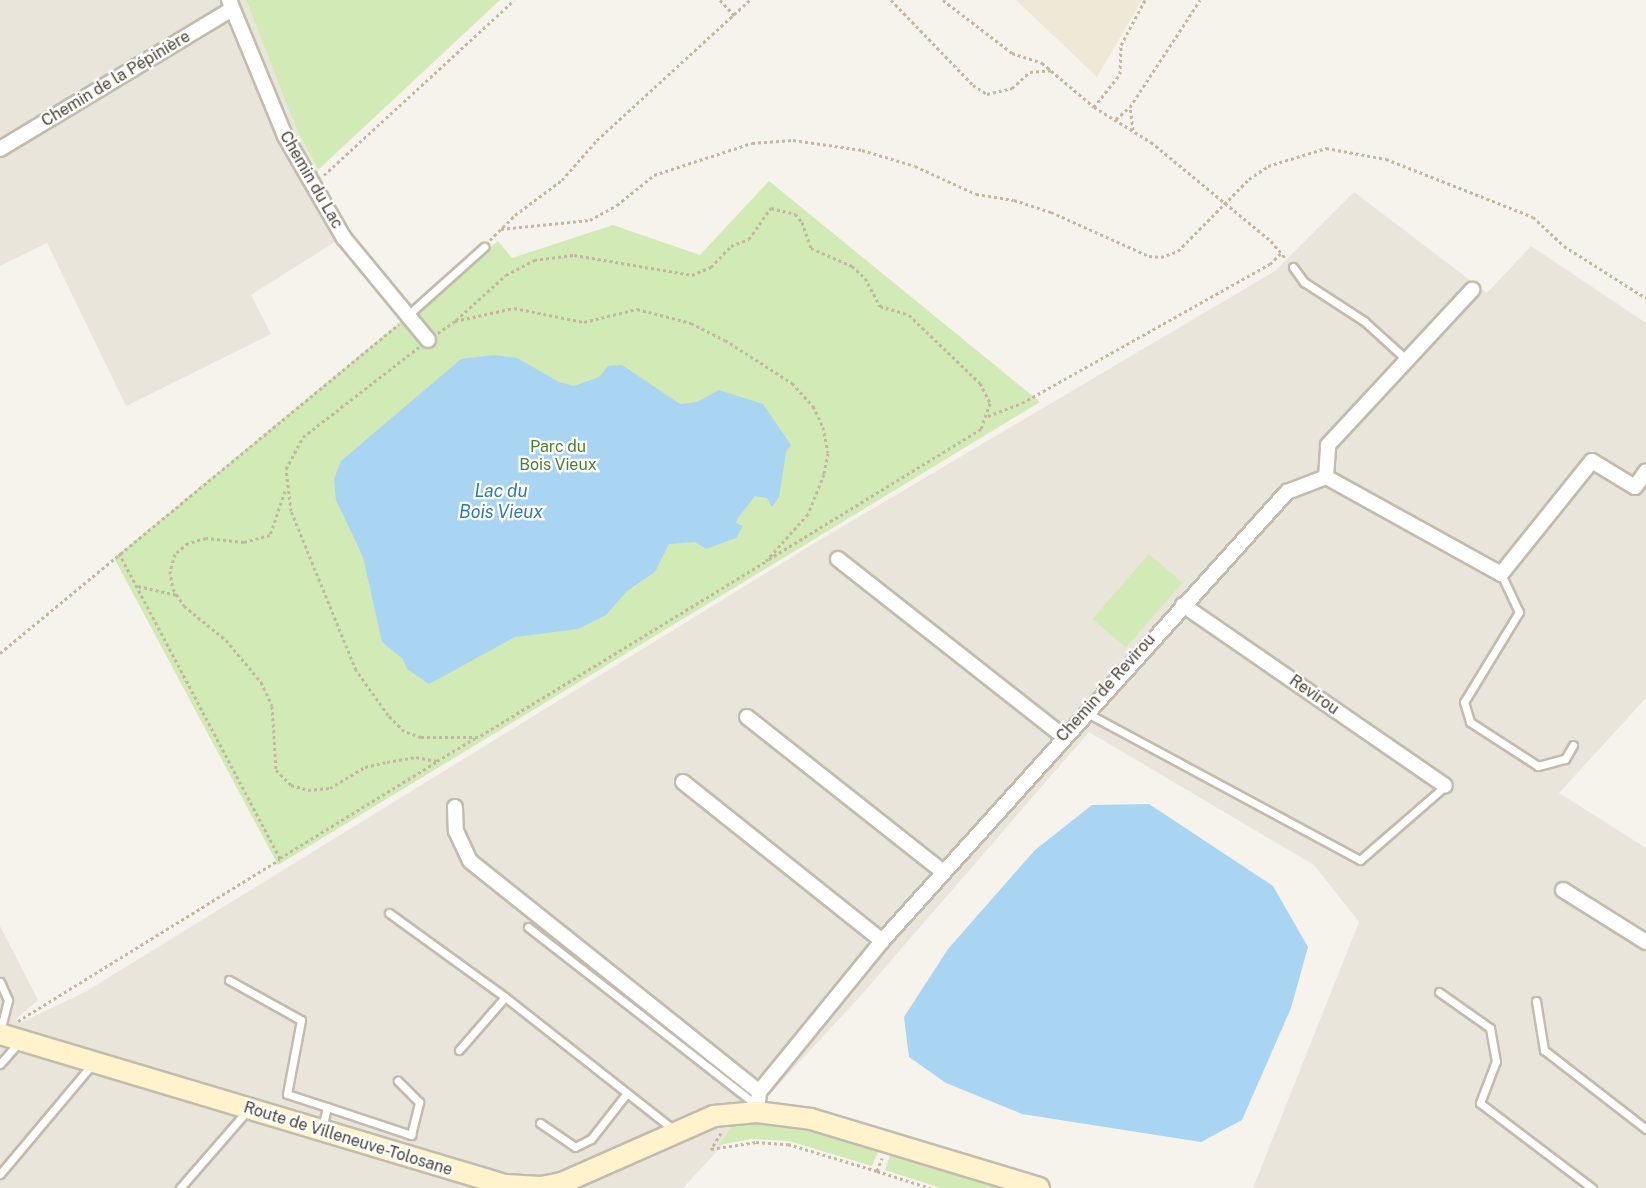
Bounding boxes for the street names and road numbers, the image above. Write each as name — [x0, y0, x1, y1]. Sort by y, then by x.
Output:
street label: Chemin de la Pépinière — [38, 27, 194, 131]
street label: Chemin du Lac — [275, 128, 347, 232]
street label: Chemin de Revirou — [1052, 630, 1160, 746]
street label: Revirou — [1286, 671, 1342, 719]
street label: Route de Villeneuve-Tolosane — [241, 1098, 455, 1180]

